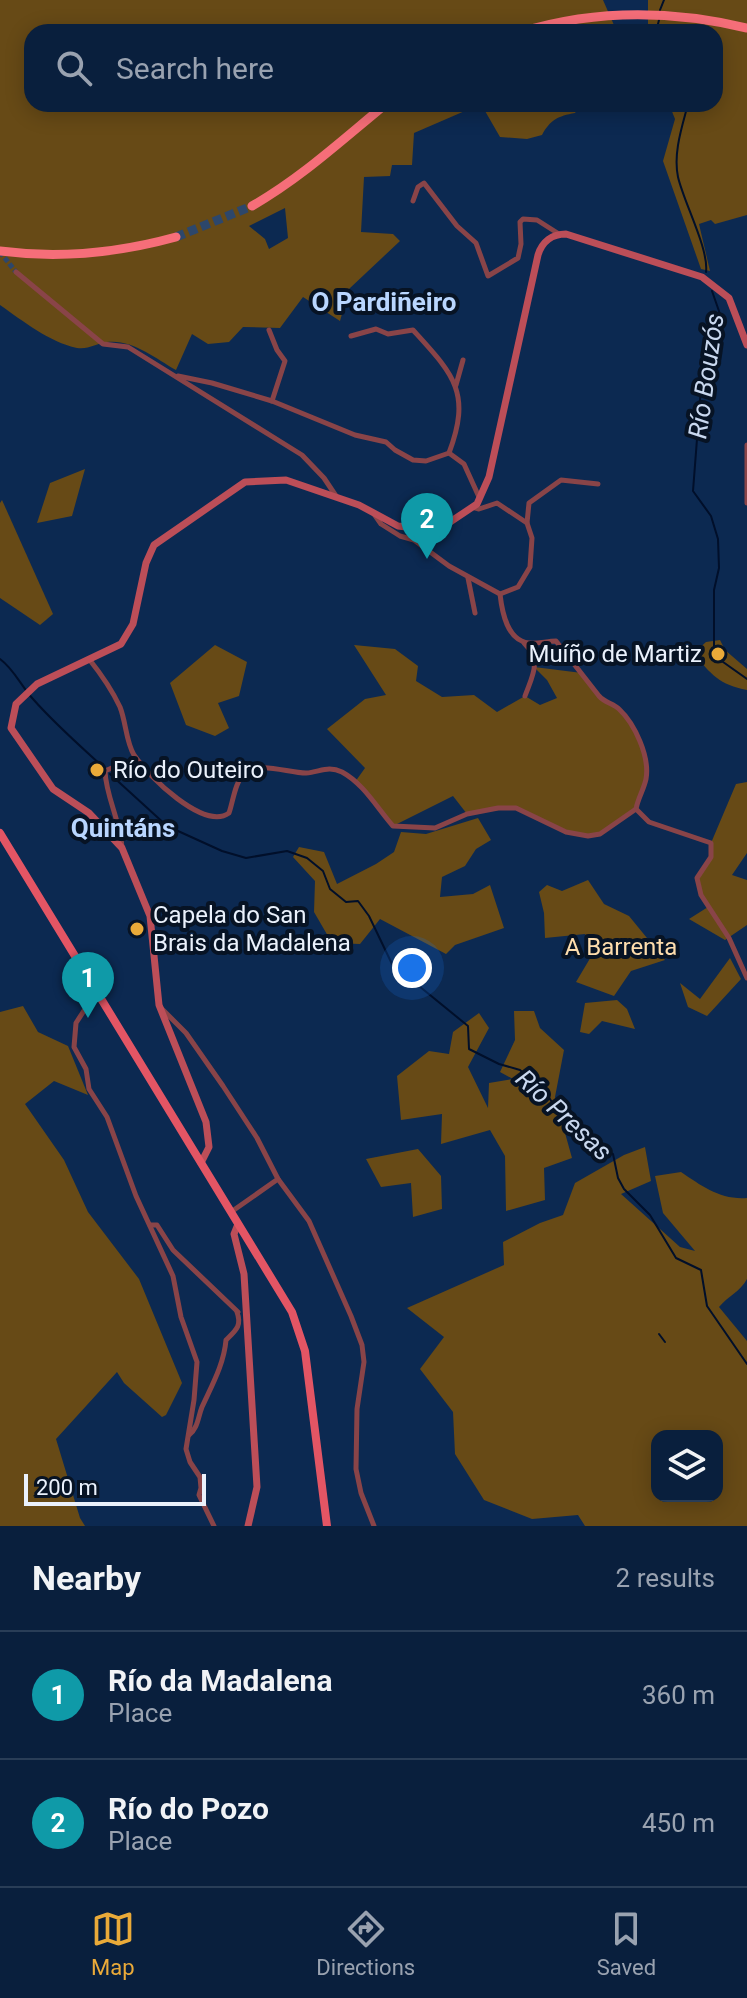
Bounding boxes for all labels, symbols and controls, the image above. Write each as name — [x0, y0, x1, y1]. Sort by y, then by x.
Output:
search box — [24, 24, 723, 112]
icon: search — [52, 46, 96, 90]
text: Search here — [116, 51, 274, 86]
district label: O Pardiñeiro — [311, 287, 457, 317]
water label: Río Bouzós — [682, 311, 730, 441]
pin: 2 — [401, 493, 453, 559]
place label: Muíño de Martiz — [528, 640, 702, 668]
marker: Muíño de Martiz — [709, 645, 727, 663]
place label: Río do Outeiro — [113, 756, 264, 784]
marker: Río do Outeiro — [88, 761, 106, 779]
district label: Quintáns — [71, 813, 175, 843]
place label: Capela do San Brais da Madalena — [153, 901, 351, 957]
marker: Capela do San Brais da Madalena — [128, 920, 146, 938]
park label: A Barrenta — [565, 933, 677, 961]
your location — [392, 948, 432, 988]
pin: 1 — [62, 952, 114, 1018]
water label: Río Presas — [510, 1063, 618, 1167]
map controls — [651, 1430, 723, 1502]
button: layers — [651, 1430, 723, 1502]
scale bar — [24, 1470, 206, 1506]
text: 200 m — [36, 1475, 98, 1500]
text: Nearby — [32, 1558, 141, 1598]
text: 2 results — [616, 1563, 715, 1593]
text: Río da Madalena — [108, 1663, 332, 1698]
text: 1 — [51, 1680, 65, 1710]
text: 360 m — [642, 1680, 715, 1710]
text: Place — [108, 1698, 172, 1728]
text: Río do Pozo — [108, 1791, 269, 1826]
text: 2 — [51, 1808, 65, 1838]
text: 450 m — [642, 1808, 715, 1838]
text: Place — [108, 1826, 172, 1856]
tab: Map — [91, 1907, 135, 1980]
tab: Directions — [316, 1907, 415, 1980]
tab: Saved — [597, 1907, 656, 1980]

